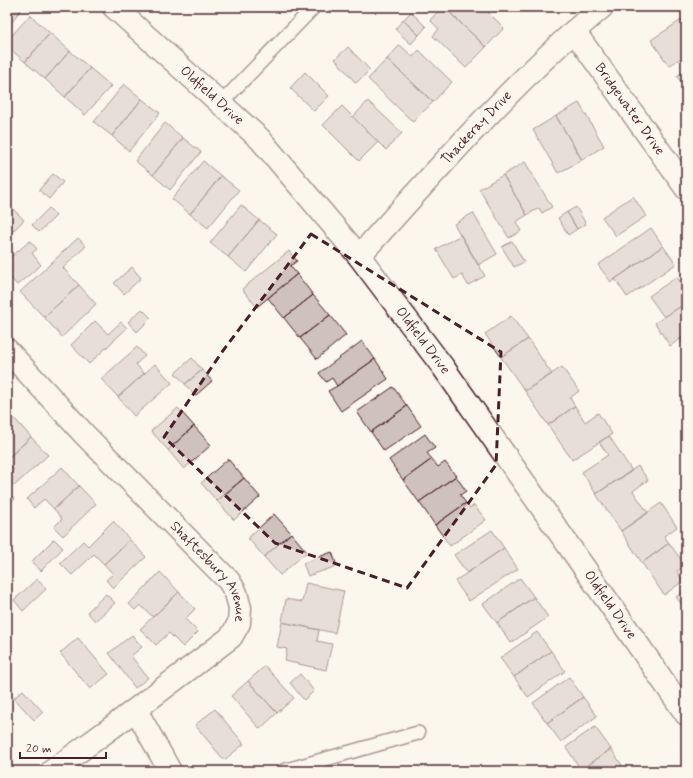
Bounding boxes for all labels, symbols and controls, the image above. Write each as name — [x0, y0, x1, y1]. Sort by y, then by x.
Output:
street label: Bridgewater Drive — [591, 59, 669, 159]
street label: Oldfield Drive — [176, 62, 248, 129]
street label: Thackeray Drive — [437, 87, 516, 168]
street label: Oldfield Drive — [392, 303, 454, 378]
street label: Shaftesbury Avenue — [166, 517, 249, 623]
street label: Oldfield Drive — [580, 567, 640, 643]
scale bar — [20, 734, 106, 760]
text: 20 m — [26, 741, 52, 757]

